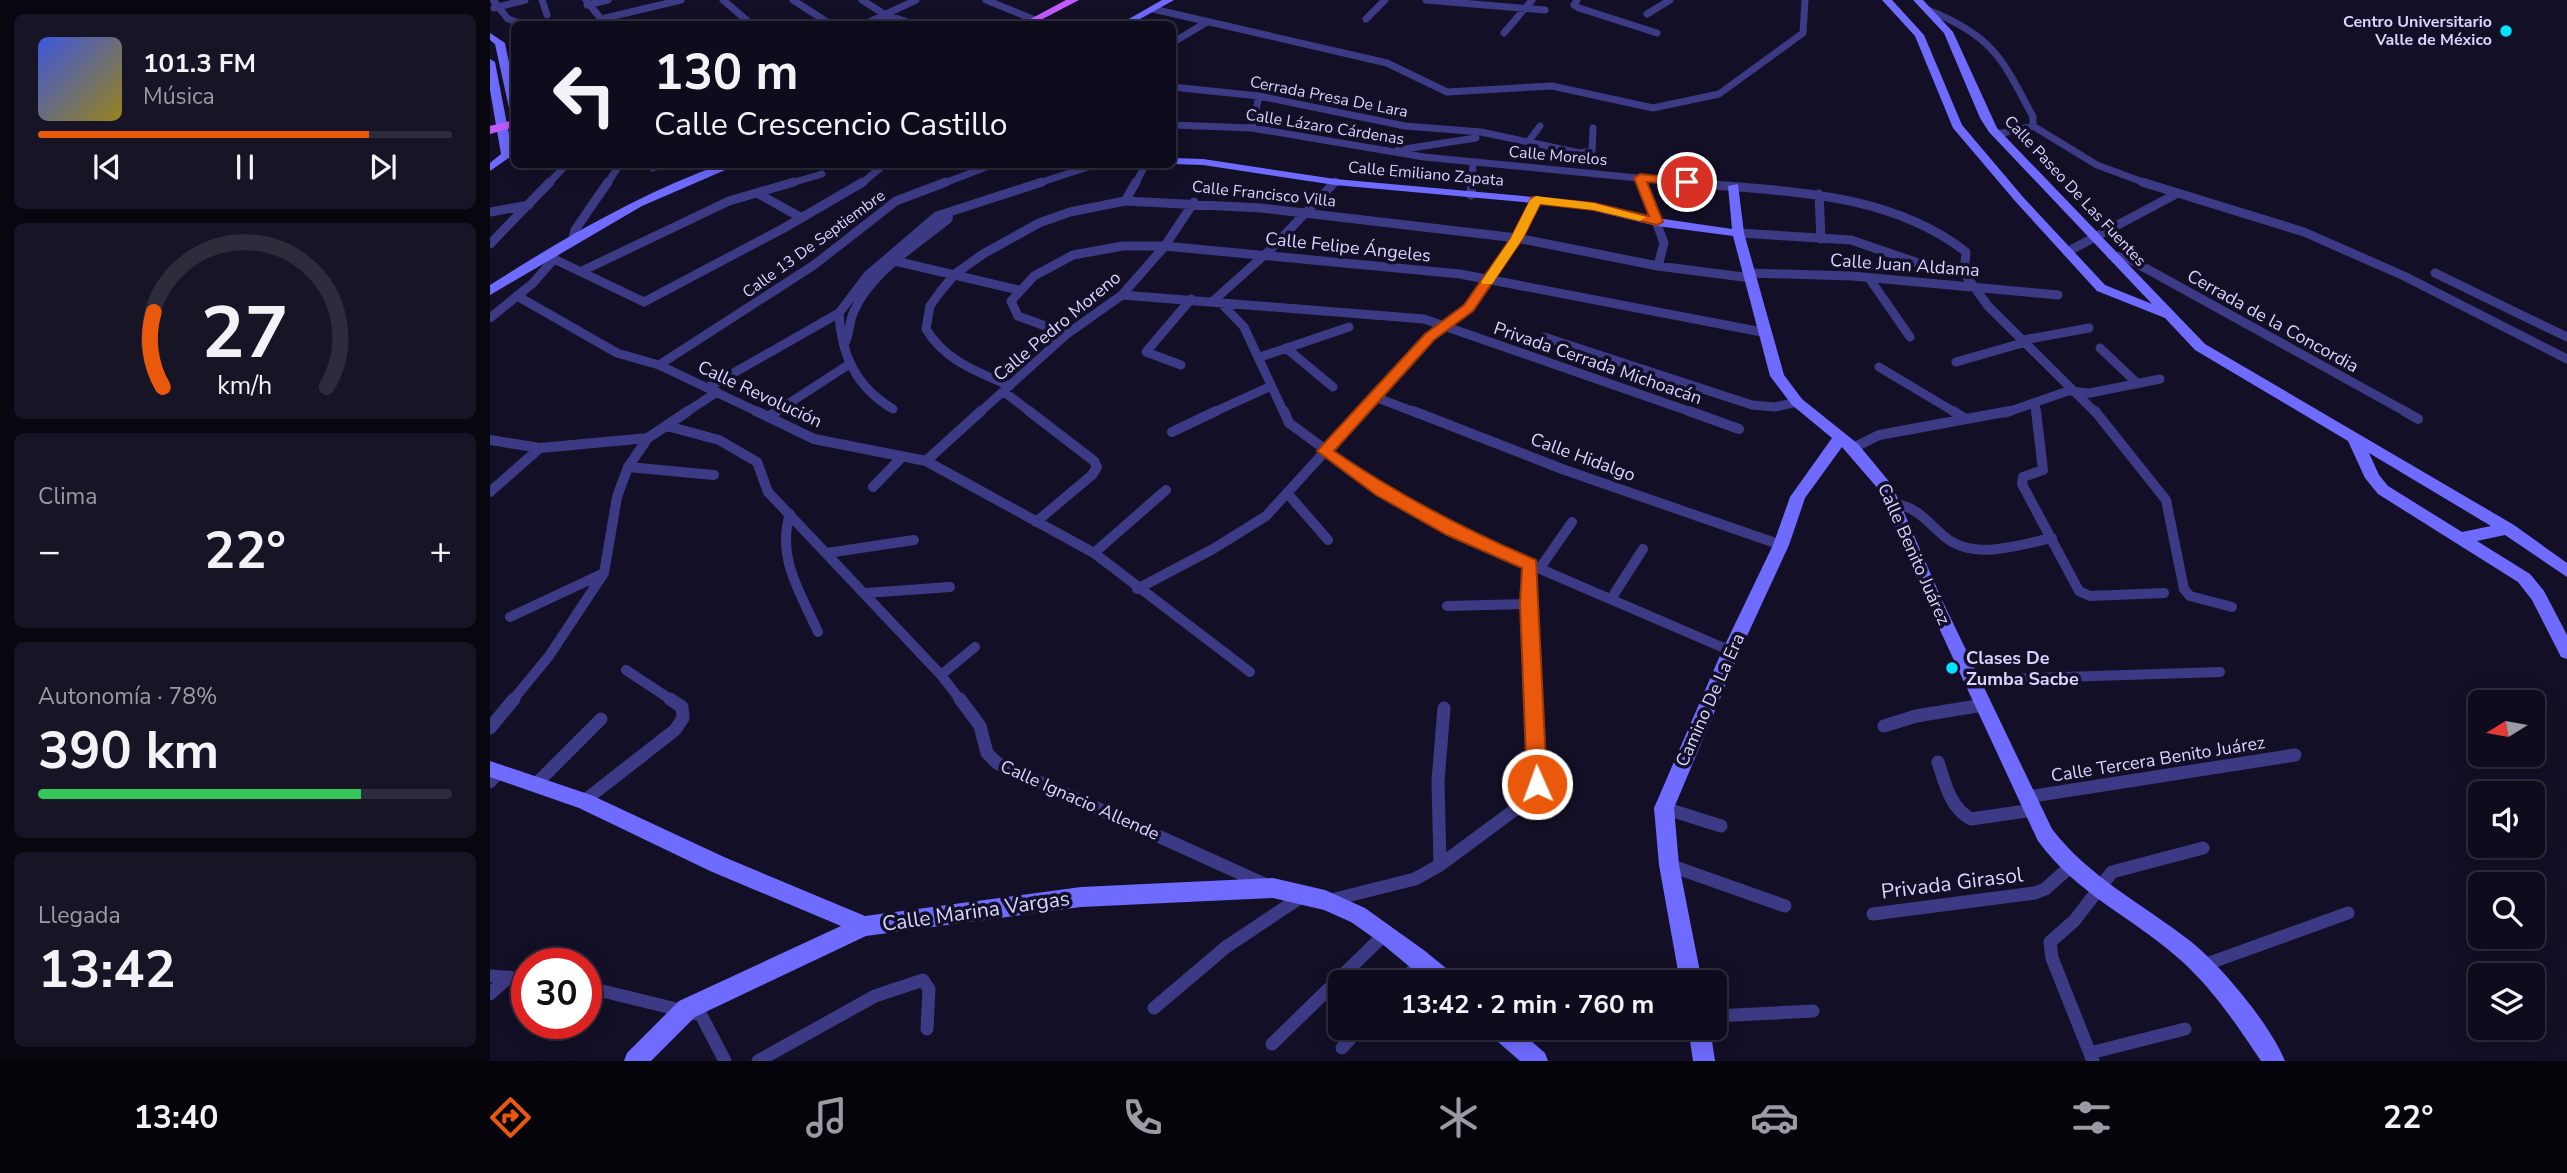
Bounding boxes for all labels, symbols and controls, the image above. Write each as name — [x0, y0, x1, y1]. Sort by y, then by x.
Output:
place label: Centro Universitario Valle de México — [2343, 11, 2492, 51]
marker: Centro Universitario Valle de México — [2498, 23, 2514, 39]
text: 130 m — [654, 39, 798, 106]
text: 101.3 FM — [143, 46, 256, 81]
icon: left — [539, 49, 630, 140]
street label: Cerrada Presa De Lara — [1248, 71, 1410, 123]
text: Música — [143, 81, 215, 112]
text: Calle Crescencio Castillo — [654, 103, 1008, 146]
street label: Calle Lázaro Cárdenas — [1244, 104, 1406, 150]
street label: Calle Paseo De Las Fuentes — [1999, 111, 2151, 271]
street label: Calle Morelos — [1508, 141, 1608, 171]
icon: previous — [88, 148, 126, 186]
icon: pause — [226, 148, 264, 186]
icon: next — [364, 148, 402, 186]
pin — [1657, 152, 1717, 212]
street label: Calle Emiliano Zapata — [1347, 156, 1505, 192]
icon: arrive — [1668, 163, 1706, 201]
street label: Calle Francisco Villa — [1191, 176, 1337, 212]
street label: Calle 13 De Septiembre — [738, 185, 890, 303]
street label: Calle Felipe Ángeles — [1264, 226, 1432, 268]
street label: Calle Juan Aldama — [1829, 248, 1981, 282]
street label: Cerrada de la Concordia — [2183, 264, 2363, 378]
street label: Calle Pedro Moreno — [988, 265, 1126, 387]
text: 27 — [201, 284, 289, 384]
street label: Privada Cerrada Michoacán — [1491, 316, 1705, 410]
street label: Calle Revolución — [694, 355, 826, 433]
text: km/h — [217, 369, 273, 403]
street label: Calle Hidalgo — [1527, 427, 1639, 487]
street label: Calle Benito Juárez — [1872, 479, 1956, 629]
text: Clima — [38, 481, 98, 512]
text: 22° — [204, 515, 286, 586]
text: − — [38, 526, 61, 577]
text: + — [429, 526, 452, 577]
street label: Camino De La Era — [1670, 629, 1750, 771]
place label: Clases De Zumba Sacbe — [1966, 646, 2079, 691]
marker: Clases De Zumba Sacbe — [1944, 660, 1960, 676]
text: Autonomía · 78% — [38, 681, 218, 712]
north arrow — [2468, 690, 2544, 766]
map controls — [2468, 690, 2545, 1040]
text: 390 km — [38, 715, 219, 786]
street label: Calle Tercera Benito Juárez — [2049, 730, 2267, 788]
position arrow — [1500, 747, 1574, 821]
street label: Calle Ignacio Allende — [997, 754, 1163, 846]
button: sound — [2468, 781, 2545, 858]
street label: Privada Girasol — [1880, 860, 2025, 906]
button: search — [2468, 872, 2545, 949]
street label: Calle Marina Vargas — [880, 884, 1072, 938]
text: Llegada — [38, 900, 121, 931]
text: 13:42 — [38, 934, 176, 1005]
speed limit sign: 30 — [511, 948, 602, 1039]
button: layers — [2468, 963, 2545, 1040]
text: 13:42 · 2 min · 760 m — [1401, 987, 1654, 1022]
icon: directions — [486, 1093, 535, 1142]
icon: music — [802, 1093, 851, 1142]
icon: phone — [1118, 1093, 1167, 1142]
icon: climate — [1434, 1093, 1483, 1142]
icon: car — [1750, 1093, 1799, 1142]
icon: filters — [2067, 1093, 2116, 1142]
text: 13:40 — [134, 1096, 218, 1139]
text: 22° — [2383, 1096, 2433, 1139]

